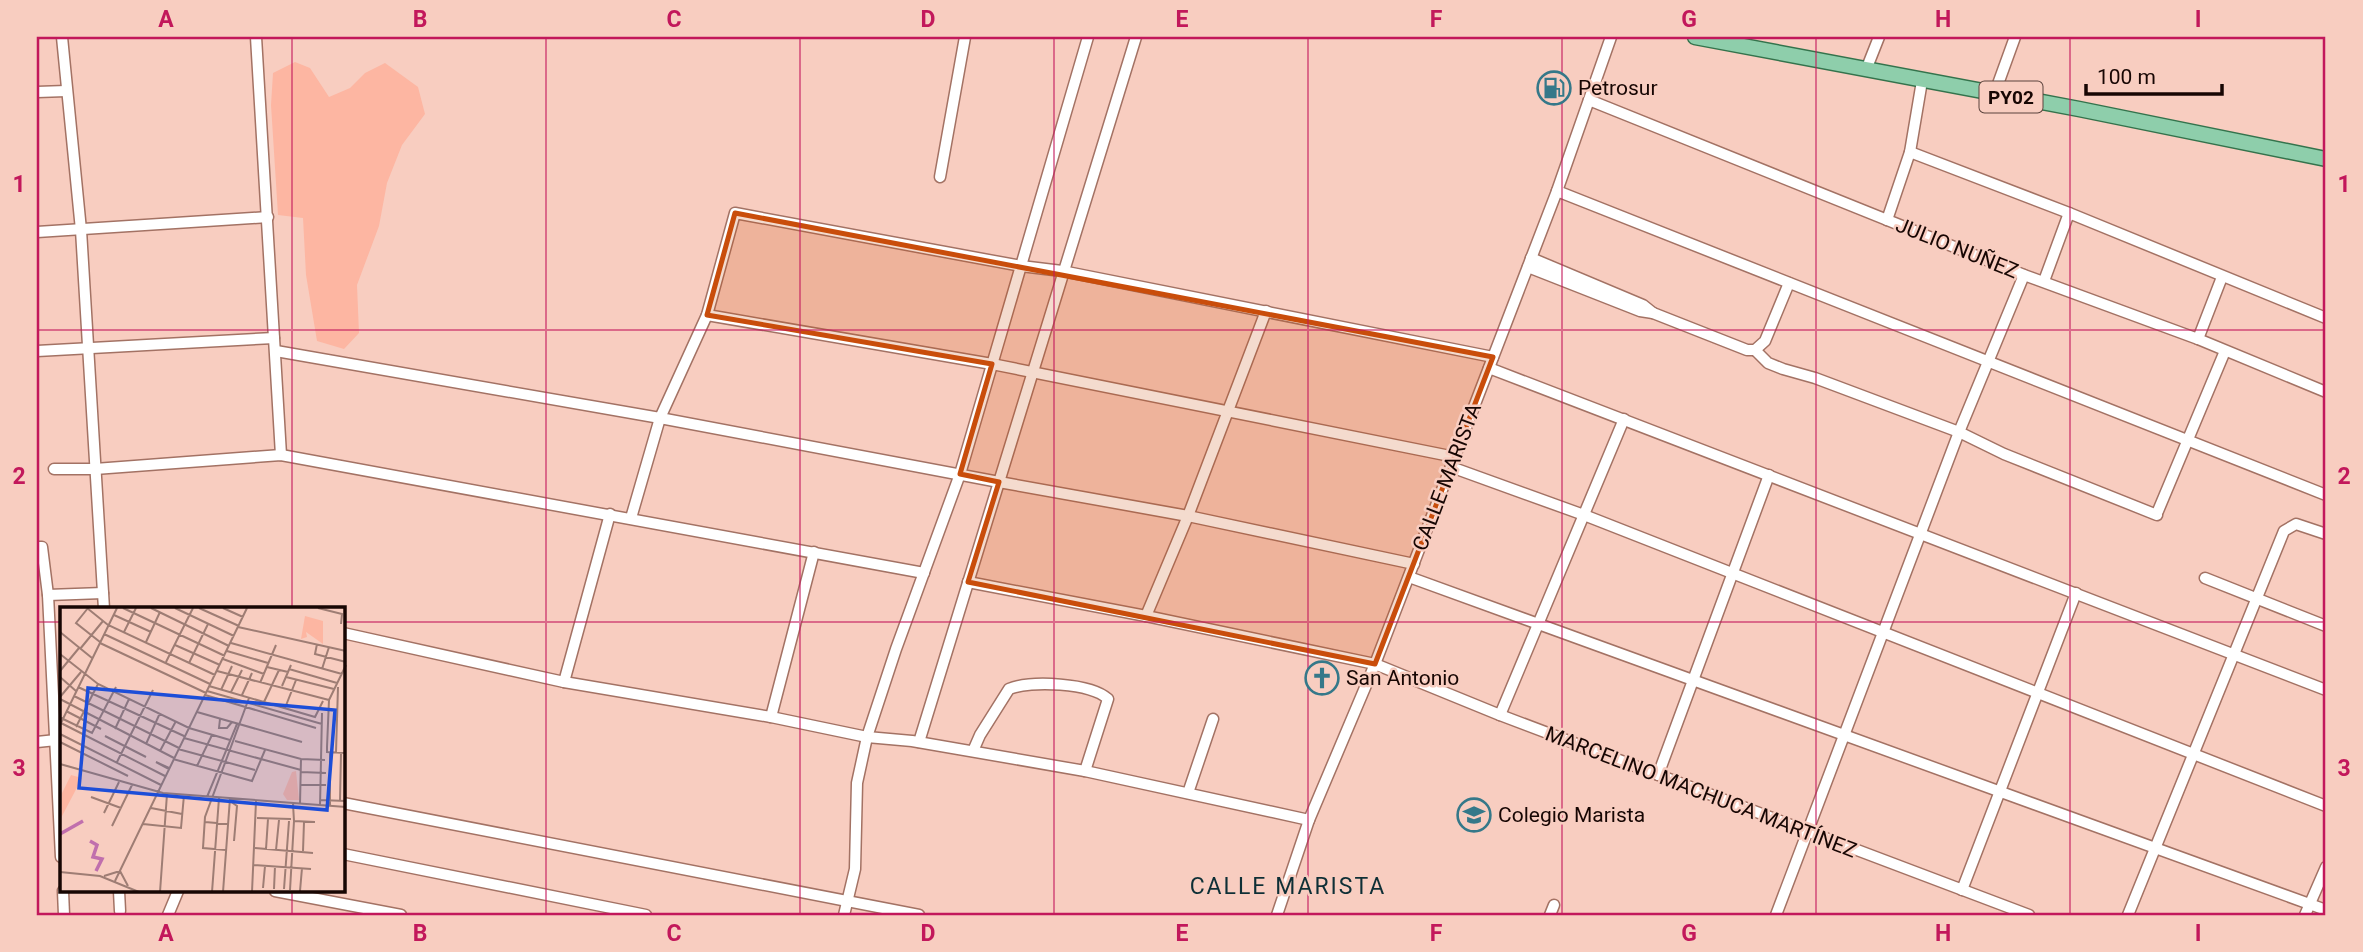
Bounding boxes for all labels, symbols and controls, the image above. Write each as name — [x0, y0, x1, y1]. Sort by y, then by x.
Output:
text: A — [158, 6, 174, 33]
text: B — [413, 6, 427, 33]
text: C — [666, 6, 682, 33]
text: D — [921, 6, 935, 33]
text: E — [1176, 6, 1189, 33]
text: F — [1430, 6, 1443, 33]
text: G — [1681, 6, 1697, 33]
text: H — [1935, 6, 1951, 33]
text: I — [2195, 6, 2201, 33]
scale bar — [2086, 52, 2223, 96]
text: 100 m — [2097, 65, 2156, 89]
fuel station icon: Petrosur — [1535, 69, 1573, 107]
place label: Petrosur — [1578, 76, 1658, 100]
road number: PY02 — [1980, 82, 2042, 113]
text: 1 — [12, 171, 26, 198]
text: 1 — [2337, 171, 2351, 198]
street label: JULIO NUÑEZ — [1892, 213, 2022, 283]
street label: CALLE MARISTA — [1408, 400, 1486, 554]
text: 2 — [12, 463, 26, 490]
text: 2 — [2337, 463, 2351, 490]
inset map — [60, 607, 345, 892]
church icon: San Antonio — [1303, 659, 1341, 697]
place label: San Antonio — [1346, 666, 1459, 690]
street label: MARCELINO MACHUCA MARTÍNEZ — [1542, 721, 1860, 863]
text: 3 — [12, 755, 26, 782]
text: 3 — [2337, 755, 2351, 782]
school or university icon: Colegio Marista — [1455, 796, 1493, 834]
place label: Colegio Marista — [1498, 803, 1645, 827]
district label: CALLE MARISTA — [1190, 873, 1386, 900]
text: A — [158, 920, 174, 947]
text: B — [413, 920, 427, 947]
text: C — [666, 920, 682, 947]
text: D — [921, 920, 935, 947]
text: E — [1176, 920, 1189, 947]
text: F — [1430, 920, 1443, 947]
text: G — [1681, 920, 1697, 947]
text: H — [1935, 920, 1951, 947]
text: I — [2195, 920, 2201, 947]

